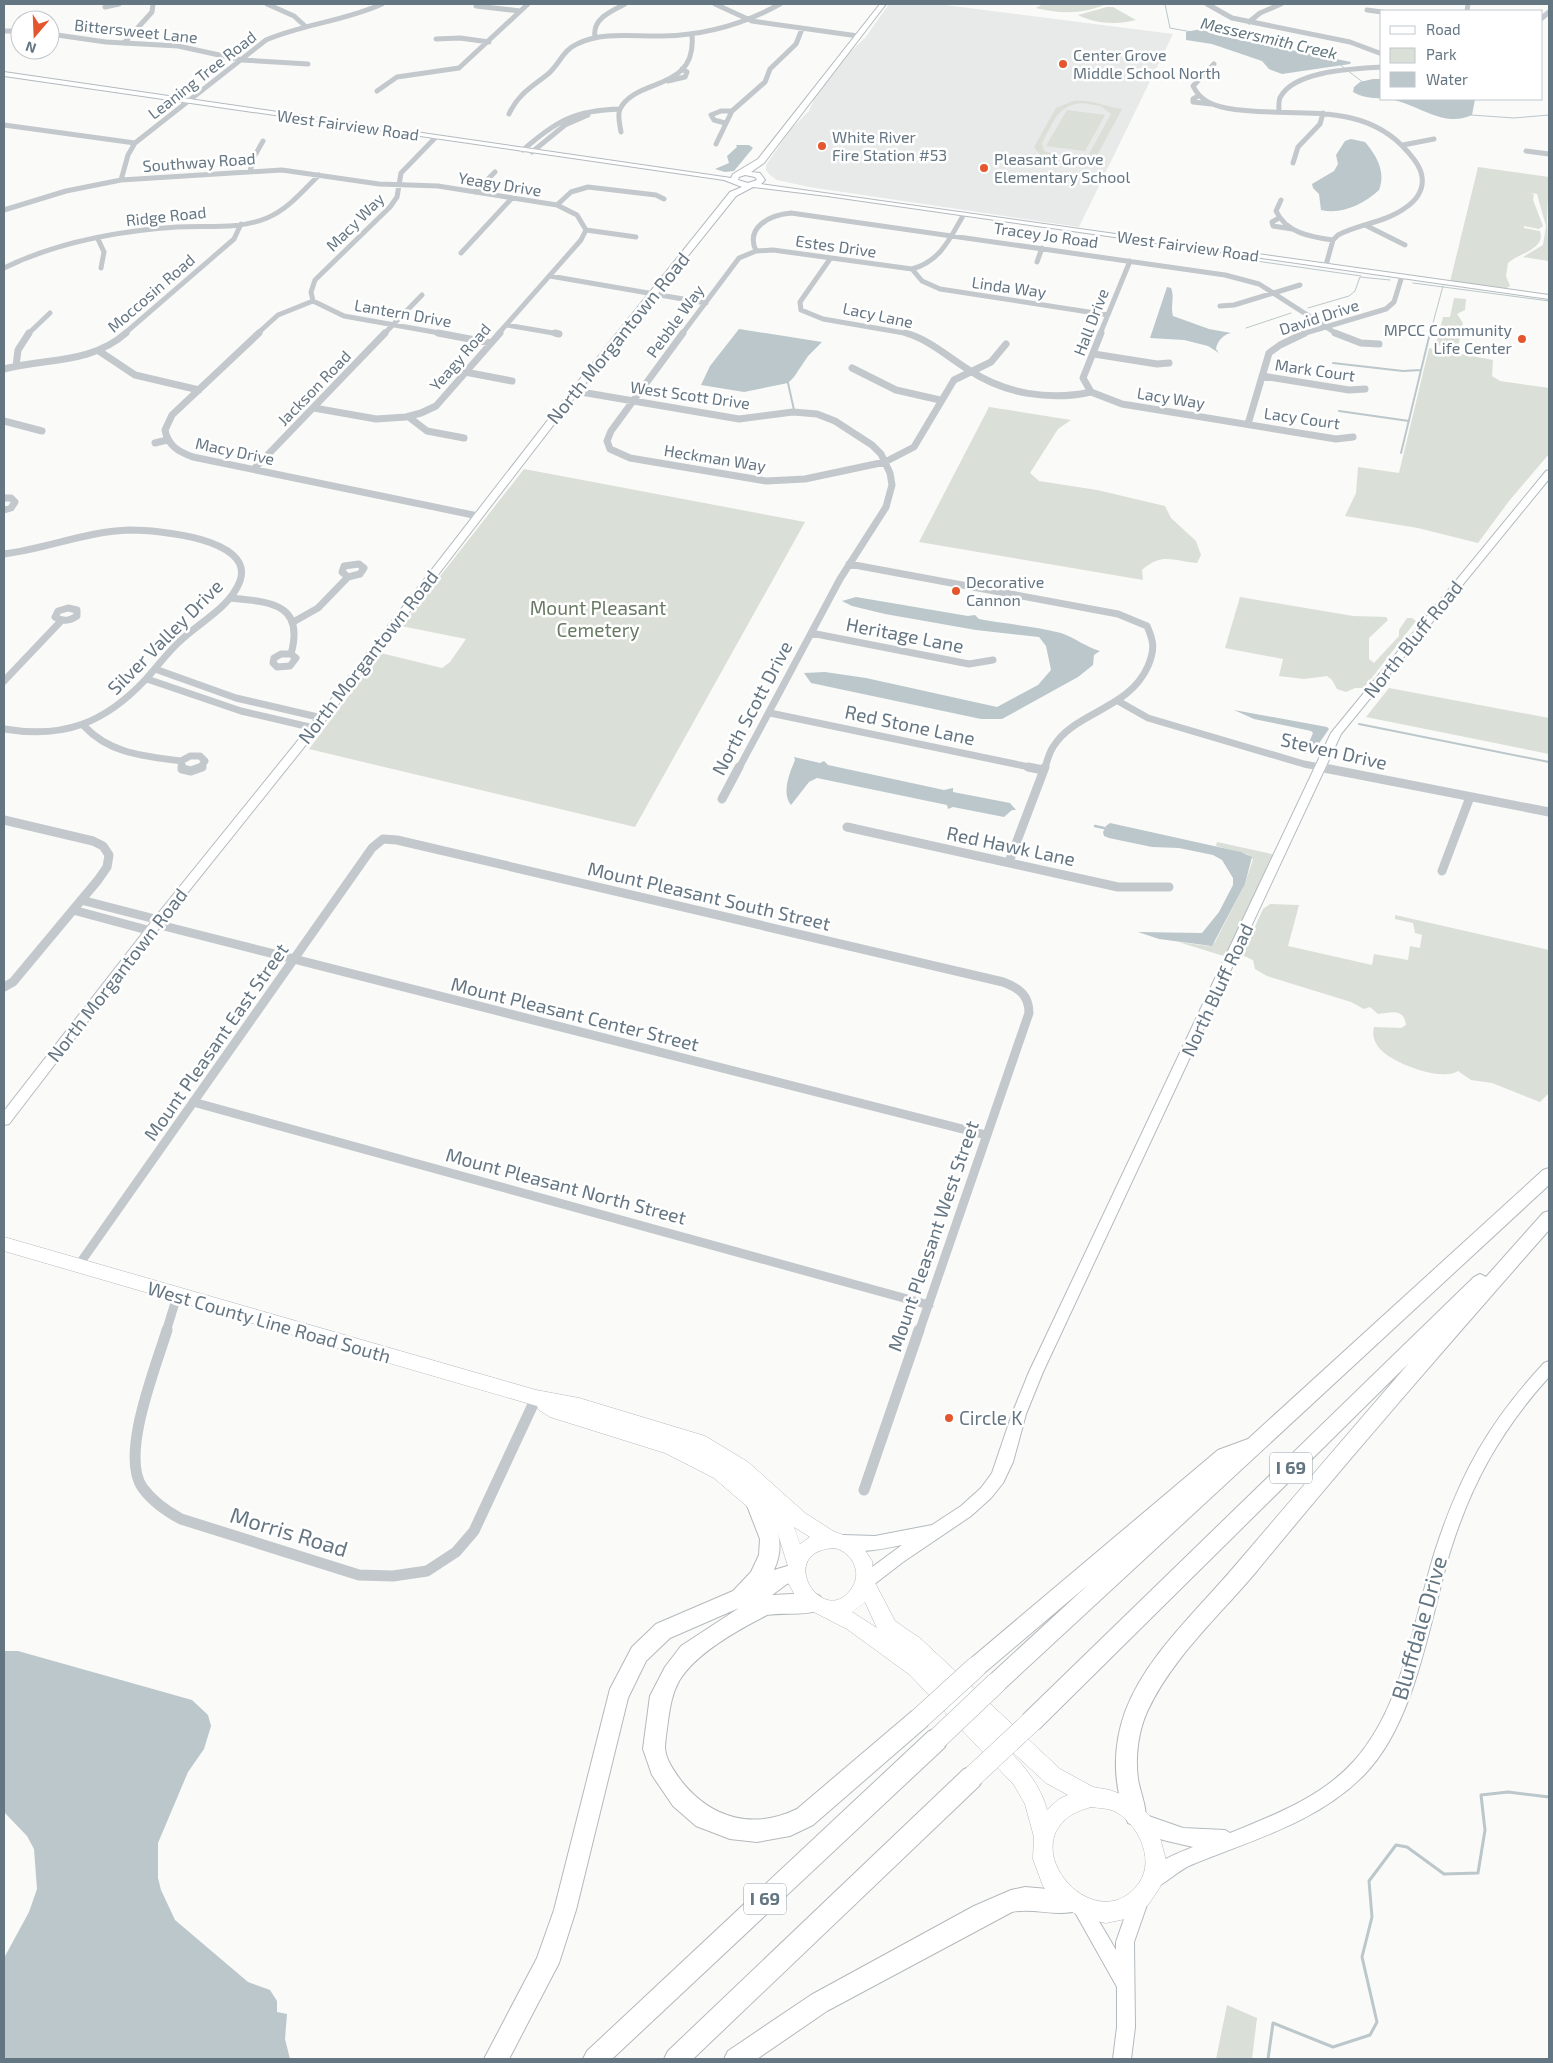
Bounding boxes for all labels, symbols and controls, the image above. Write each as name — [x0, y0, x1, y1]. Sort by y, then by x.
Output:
north arrow — [10, 10, 60, 60]
legend — [1380, 10, 1543, 100]
water label: Messersmith Creek — [1199, 13, 1339, 62]
street label: Bittersweet Lane — [73, 15, 199, 46]
text: Road — [1426, 20, 1461, 38]
street label: Leaning Tree Road — [144, 27, 260, 123]
text: N — [23, 38, 38, 57]
place label: Center Grove Middle School North — [1073, 45, 1221, 82]
text: Park — [1426, 45, 1457, 63]
marker: Center Grove Middle School North — [1057, 58, 1069, 70]
text: Water — [1426, 70, 1468, 88]
street label: West Fairview Road — [276, 105, 420, 144]
place label: White River Fire Station #53 — [832, 127, 947, 164]
marker: White River Fire Station #53 — [816, 140, 828, 152]
street label: Southway Road — [142, 148, 256, 175]
place label: Pleasant Grove Elementary School — [994, 149, 1130, 186]
marker: Pleasant Grove Elementary School — [978, 162, 990, 174]
street label: Yeagy Drive — [457, 168, 543, 199]
street label: Macy Way — [322, 188, 388, 255]
street label: Ridge Road — [125, 202, 207, 229]
street label: Tracey Jo Road — [992, 218, 1100, 251]
street label: West Fairview Road — [1116, 226, 1260, 265]
street label: Estes Drive — [794, 230, 878, 261]
street label: North Morgantown Road — [541, 247, 694, 428]
street label: Moccosin Road — [103, 250, 198, 336]
street label: Linda Way — [971, 272, 1048, 301]
street label: Pebble Way — [642, 280, 708, 361]
street label: Hall Drive — [1069, 286, 1112, 358]
street label: Lantern Drive — [353, 295, 453, 330]
street label: David Drive — [1277, 295, 1361, 338]
street label: Lacy Lane — [841, 298, 915, 331]
street label: Yeagy Road — [425, 319, 494, 394]
place label: MPCC Community Life Center — [1384, 320, 1513, 357]
marker: MPCC Community Life Center — [1516, 333, 1528, 345]
street label: Jackson Road — [273, 346, 354, 429]
street label: Mark Court — [1274, 354, 1356, 385]
street label: West Scott Drive — [629, 377, 751, 412]
street label: Lacy Way — [1136, 383, 1207, 412]
street label: Lacy Court — [1263, 403, 1341, 432]
street label: Macy Drive — [194, 433, 276, 468]
street label: Heckman Way — [663, 440, 768, 475]
street label: North Morgantown Road — [293, 565, 443, 748]
place label: Decorative Cannon — [966, 572, 1044, 609]
street label: Silver Valley Drive — [102, 574, 227, 699]
street label: North Bluff Road — [1358, 575, 1467, 702]
marker: Decorative Cannon — [950, 585, 962, 597]
park label: Mount Pleasant Cemetery — [530, 596, 666, 641]
street label: Heritage Lane — [844, 612, 966, 657]
street label: North Scott Drive — [706, 637, 797, 779]
street label: Red Stone Lane — [843, 699, 977, 750]
street label: Steven Drive — [1279, 727, 1390, 774]
street label: Red Hawk Lane — [945, 821, 1078, 870]
street label: Mount Pleasant South Street — [585, 856, 833, 935]
street label: North Morgantown Road — [42, 883, 192, 1066]
street label: North Bluff Road — [1176, 920, 1257, 1060]
street label: Mount Pleasant East Street — [139, 939, 293, 1145]
street label: Mount Pleasant Center Street — [449, 972, 701, 1055]
street label: Mount Pleasant West Street — [882, 1117, 983, 1354]
street label: Mount Pleasant North Street — [443, 1142, 689, 1229]
street label: West County Line Road South — [145, 1276, 393, 1367]
place label: Circle K — [959, 1406, 1023, 1429]
marker: Circle K — [943, 1412, 955, 1424]
road number: I 69 — [1270, 1452, 1312, 1484]
street label: Morris Road — [227, 1501, 351, 1561]
street label: Bluffdale Drive — [1385, 1553, 1451, 1703]
road number: I 69 — [744, 1884, 786, 1915]

